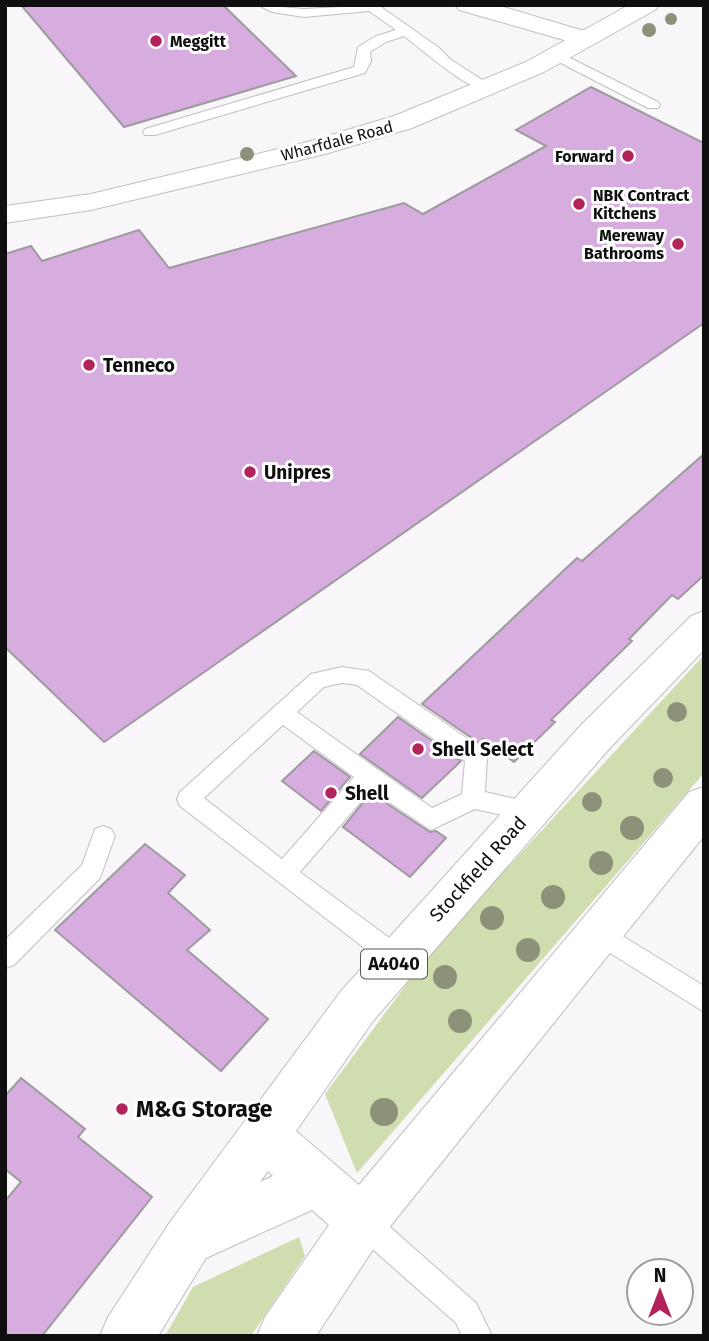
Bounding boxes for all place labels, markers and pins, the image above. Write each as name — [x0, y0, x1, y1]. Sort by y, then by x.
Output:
place label: Meggitt — [170, 32, 227, 51]
marker: Meggitt — [148, 33, 164, 49]
place label: Forward — [555, 147, 614, 166]
marker: Forward — [620, 148, 636, 164]
place label: NBK Contract Kitchens — [593, 186, 690, 223]
marker: NBK Contract Kitchens — [571, 196, 587, 212]
place label: Mereway Bathrooms — [584, 226, 665, 263]
marker: Mereway Bathrooms — [670, 236, 686, 252]
place label: Tenneco — [103, 354, 175, 377]
marker: Tenneco — [81, 357, 97, 373]
place label: Unipres — [264, 461, 331, 484]
marker: Unipres — [242, 464, 258, 480]
place label: Shell Select — [432, 738, 535, 761]
marker: Shell Select — [410, 741, 426, 757]
place label: Shell — [345, 782, 389, 805]
marker: Shell — [323, 785, 339, 801]
place label: M&G Storage — [136, 1095, 273, 1123]
marker: M&G Storage — [114, 1101, 130, 1117]

